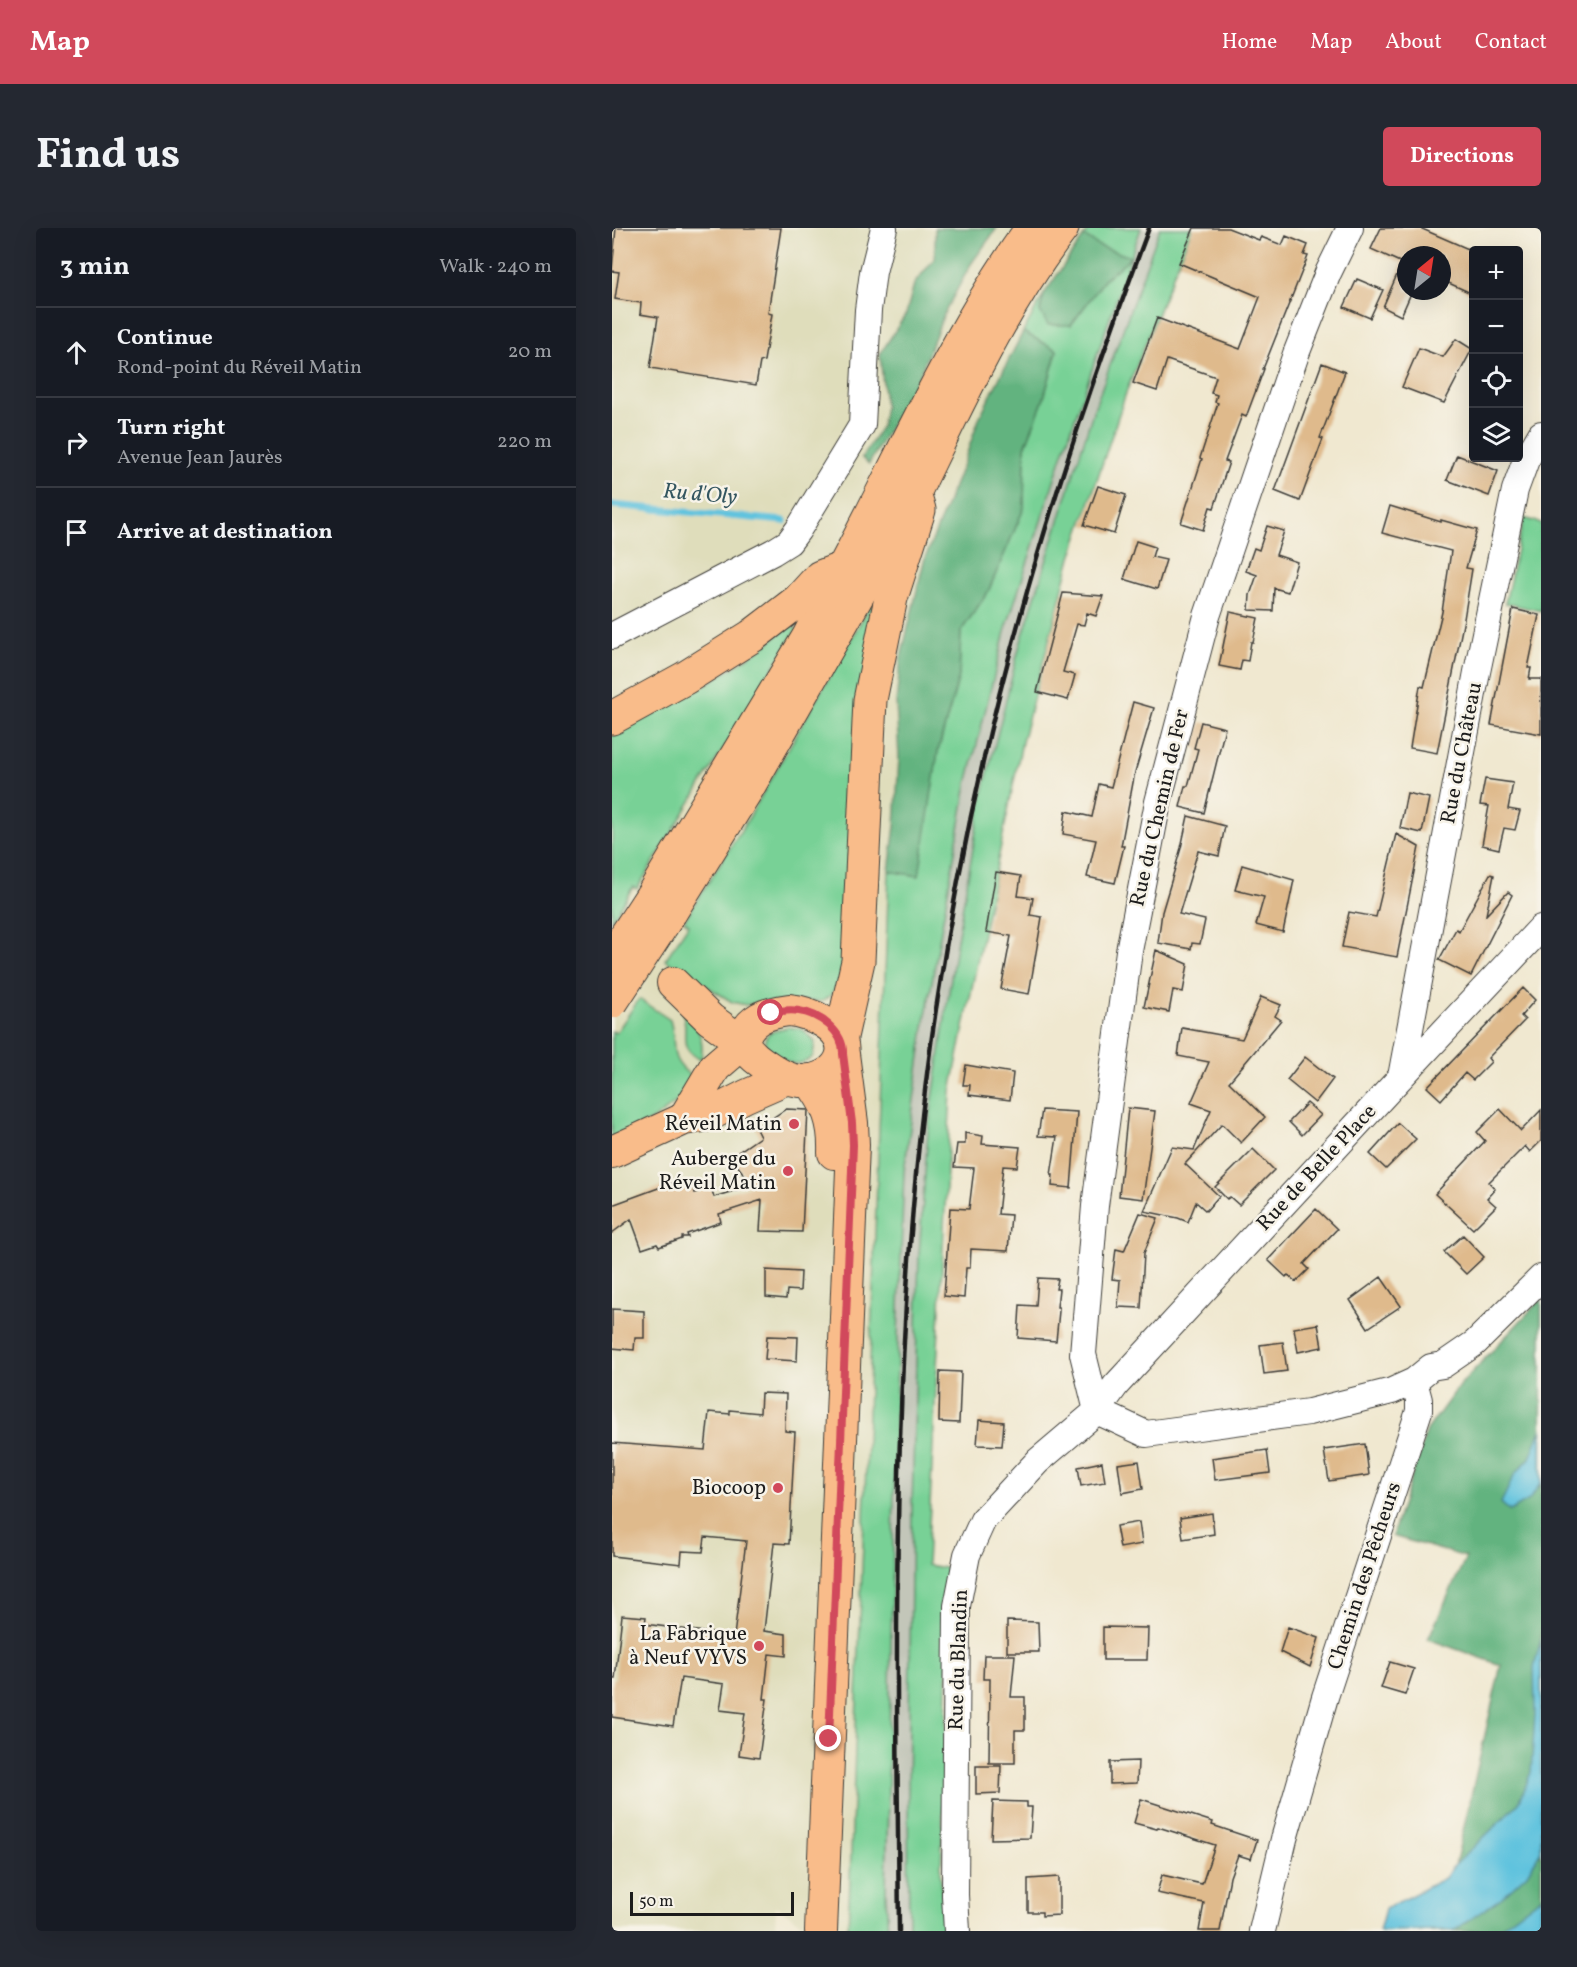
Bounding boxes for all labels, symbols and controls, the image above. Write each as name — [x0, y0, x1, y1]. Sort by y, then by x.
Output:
text: Map — [30, 23, 90, 62]
text: Home — [1222, 28, 1277, 57]
text: Map — [1310, 28, 1352, 57]
text: About — [1385, 28, 1442, 57]
text: Contact — [1475, 28, 1547, 57]
text: Find us — [36, 127, 180, 186]
button: Directions — [1383, 127, 1541, 186]
north arrow — [1397, 246, 1451, 300]
map controls — [1469, 246, 1523, 462]
button: + — [1469, 246, 1523, 300]
text: 3 min — [60, 249, 130, 285]
text: Walk · 240 m — [439, 253, 552, 281]
button: − — [1469, 300, 1523, 354]
text: Continue — [117, 323, 213, 354]
icon: ahead — [60, 336, 93, 369]
text: 20 m — [508, 338, 552, 366]
text: Rond-point du Réveil Matin — [117, 354, 362, 382]
button: locate — [1469, 354, 1523, 408]
button: layers — [1469, 408, 1523, 462]
text: Turn right — [117, 413, 225, 444]
icon: right — [60, 426, 93, 459]
text: 220 m — [497, 428, 552, 456]
text: Avenue Jean Jaurès — [117, 444, 283, 472]
water label: Ru d'Oly — [662, 476, 738, 514]
icon: arrive — [60, 516, 93, 549]
text: Arrive at destination — [117, 517, 333, 548]
street label: Rue du Château — [1434, 680, 1490, 826]
street label: Rue du Chemin de Fer — [1123, 706, 1197, 909]
route start — [757, 999, 783, 1025]
street label: Rue de Belle Place — [1250, 1098, 1384, 1238]
place label: Réveil Matin — [665, 1110, 782, 1139]
marker: Réveil Matin — [787, 1117, 801, 1131]
place label: Auberge du Réveil Matin — [659, 1145, 776, 1198]
marker: Auberge du Réveil Matin — [781, 1164, 795, 1178]
place label: Biocoop — [692, 1474, 766, 1503]
street label: Chemin des Pêcheurs — [1321, 1479, 1409, 1673]
marker: Biocoop — [771, 1481, 785, 1495]
street label: Rue du Blandin — [942, 1589, 976, 1731]
place label: La Fabrique à Neuf VYVS — [629, 1620, 747, 1673]
marker: La Fabrique à Neuf VYVS — [752, 1639, 766, 1653]
route end — [815, 1725, 841, 1751]
scale bar — [630, 1889, 794, 1916]
text: 50 m — [639, 1891, 673, 1913]

